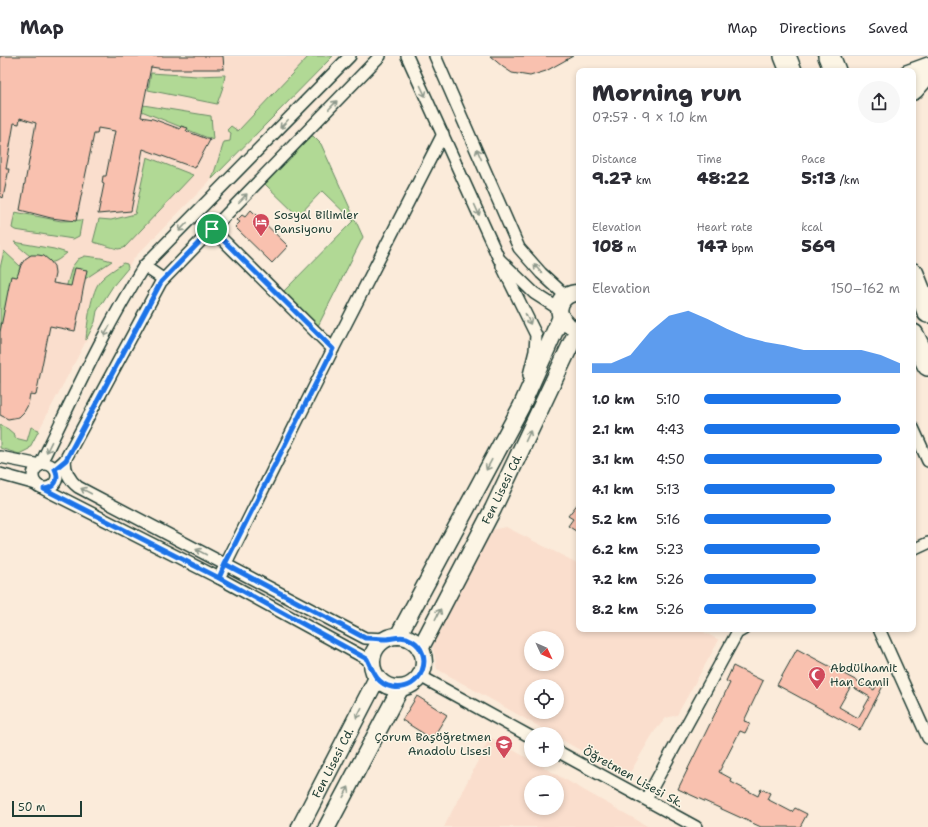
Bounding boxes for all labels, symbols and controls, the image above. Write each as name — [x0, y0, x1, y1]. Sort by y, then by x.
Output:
text: Map — [20, 15, 64, 40]
text: Map — [728, 19, 758, 37]
text: Directions — [780, 19, 846, 37]
text: Saved — [868, 19, 908, 37]
text: Morning run — [592, 79, 742, 108]
button: share — [858, 81, 900, 123]
one-way arrow — [420, 85, 428, 97]
one-way arrow — [328, 100, 338, 110]
text: 07:57 · 9 × 1.0 km — [592, 109, 707, 126]
one-way arrow — [279, 119, 288, 129]
one-way arrow — [475, 149, 482, 161]
text: Distance — [592, 152, 637, 167]
text: Time — [697, 152, 722, 167]
text: Pace — [801, 152, 826, 167]
text: 9.27 — [592, 167, 632, 189]
text: 48:22 — [697, 167, 749, 189]
text: 5:13 — [801, 167, 836, 189]
text: km — [632, 173, 651, 188]
text: /km — [836, 173, 859, 188]
one-way arrow — [238, 193, 247, 203]
one-way arrow — [474, 204, 481, 216]
place label: Sosyal Bilimler Pansiyonu — [274, 207, 359, 237]
pin — [195, 212, 229, 246]
hotel icon: Sosyal Bilimler Pansiyonu — [251, 212, 271, 237]
icon: arrive — [201, 218, 223, 240]
text: Elevation — [592, 220, 641, 235]
text: Heart rate — [697, 220, 753, 235]
text: kcal — [801, 220, 823, 235]
one-way arrow — [178, 222, 188, 232]
text: 108 — [592, 235, 623, 257]
text: 147 — [697, 235, 728, 257]
text: 569 — [801, 235, 835, 257]
text: m — [623, 241, 636, 256]
text: bpm — [728, 241, 754, 256]
one-way arrow — [533, 264, 543, 274]
text: Elevation — [592, 280, 650, 297]
text: 150–162 m — [831, 280, 900, 297]
one-way arrow — [525, 313, 532, 325]
one-way arrow — [103, 325, 110, 337]
text: 1.0 km — [592, 391, 634, 408]
text: 5:10 — [656, 391, 680, 408]
text: 2.1 km — [592, 421, 634, 438]
text: 4:43 — [656, 421, 685, 438]
one-way arrow — [525, 430, 532, 442]
one-way arrow — [45, 441, 52, 453]
street label: Fen Lisesi Cd. — [478, 451, 526, 527]
text: 3.1 km — [592, 451, 634, 468]
text: 4:50 — [656, 451, 685, 468]
one-way arrow — [485, 459, 493, 471]
text: 4.1 km — [592, 481, 634, 498]
text: 5:13 — [656, 481, 680, 498]
one-way arrow — [80, 487, 92, 495]
text: 5.2 km — [592, 511, 637, 528]
text: 5:16 — [656, 511, 680, 528]
text: 6.2 km — [592, 541, 638, 558]
text: 5:23 — [656, 541, 684, 558]
one-way arrow — [195, 548, 207, 555]
text: 7.2 km — [592, 571, 637, 588]
text: 5:26 — [656, 571, 684, 588]
text: 8.2 km — [592, 601, 638, 618]
text: 5:26 — [656, 601, 684, 618]
one-way arrow — [435, 608, 442, 620]
north arrow — [524, 631, 564, 671]
map controls — [524, 631, 564, 815]
place label: Abdülhamit Han Camii — [830, 660, 898, 690]
mosque icon: Abdülhamit Han Camii — [807, 665, 827, 690]
button: locate — [524, 679, 564, 719]
one-way arrow — [355, 707, 362, 719]
street label: Fen Lisesi Cd. — [308, 725, 358, 801]
button: + — [524, 727, 564, 767]
place label: Çorum Başöğretmen Anadolu Lisesi — [375, 729, 491, 759]
school or university icon: Çorum Başöğretmen Anadolu Lisesi — [494, 734, 514, 759]
street label: Öğretmen Lisesi Sk. — [580, 743, 686, 811]
button: − — [524, 775, 564, 815]
one-way arrow — [342, 787, 350, 799]
scale bar — [12, 799, 82, 818]
text: 50 m — [18, 800, 46, 815]

